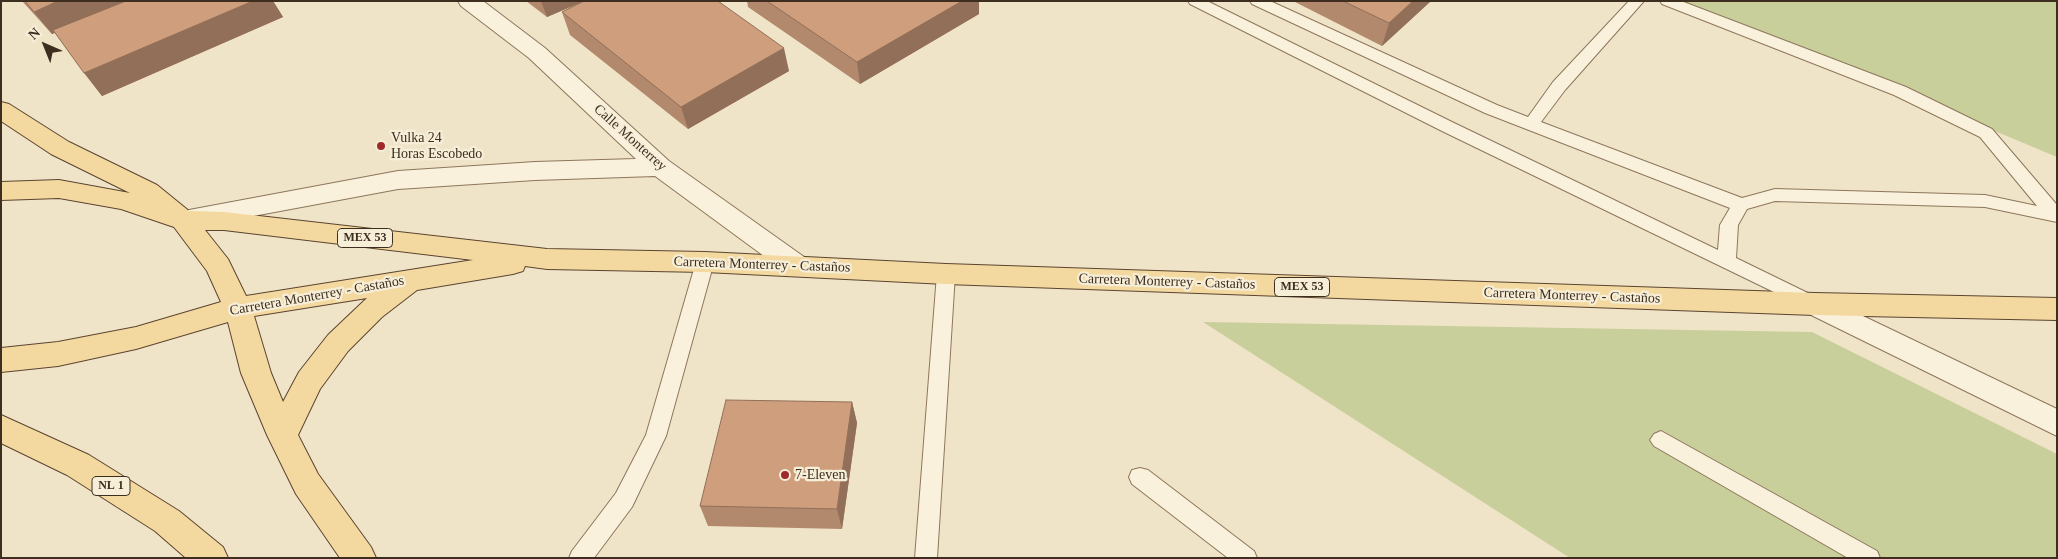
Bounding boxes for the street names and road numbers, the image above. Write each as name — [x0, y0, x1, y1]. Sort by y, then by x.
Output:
street label: Calle Monterrey — [590, 101, 670, 175]
road number: MEX 53 — [338, 228, 392, 248]
street label: Carretera Monterrey - Castaños — [673, 254, 851, 276]
street label: Carretera Monterrey - Castaños — [1078, 271, 1256, 293]
street label: Carretera Monterrey - Castaños — [228, 272, 406, 320]
road number: MEX 53 — [1274, 278, 1330, 296]
street label: Carretera Monterrey - Castaños — [1483, 285, 1661, 307]
road number: NL 1 — [92, 476, 130, 496]

